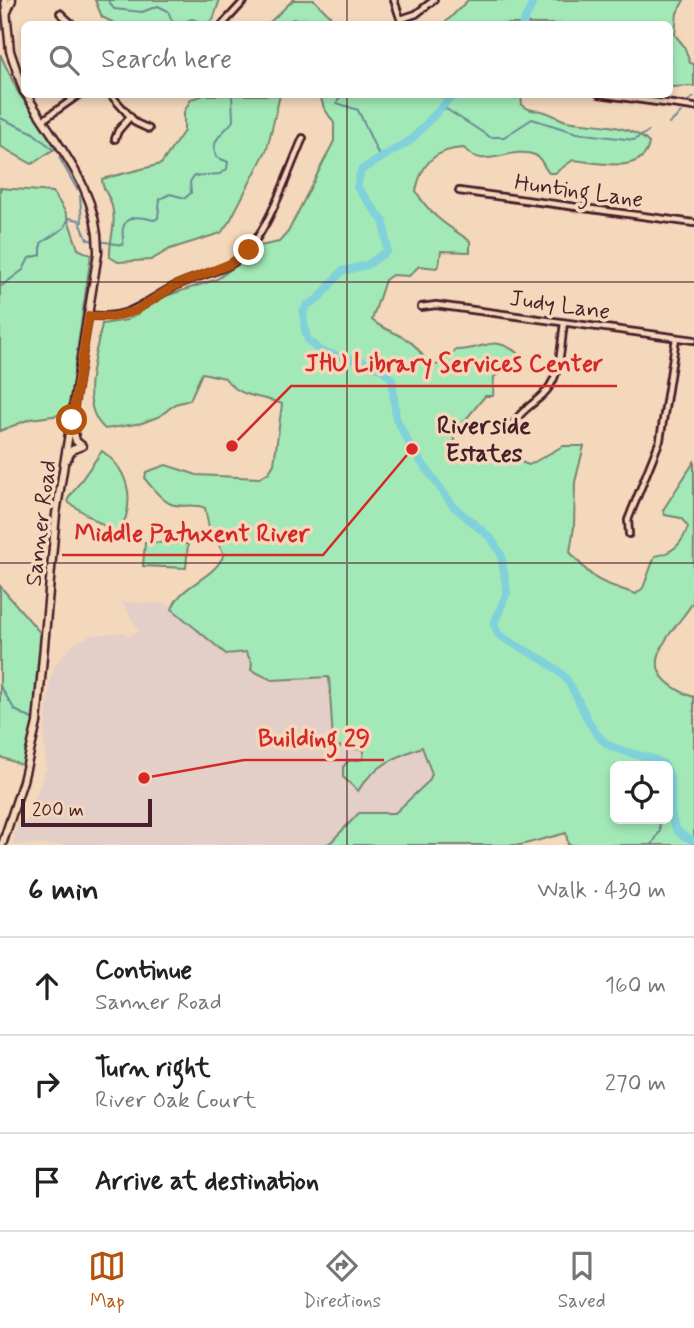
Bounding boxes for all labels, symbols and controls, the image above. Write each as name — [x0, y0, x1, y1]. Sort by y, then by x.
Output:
search box — [21, 21, 673, 98]
icon: search — [45, 41, 83, 79]
text: Search here — [101, 43, 232, 77]
street label: Hunting Lane — [512, 168, 645, 218]
route end — [233, 234, 264, 265]
street label: Judy Lane — [507, 284, 612, 328]
callout: JHU Library Services Center — [291, 341, 617, 386]
text: JHU Library Services Center — [305, 349, 603, 380]
route start — [56, 404, 87, 435]
district label: Riverside Estates — [437, 411, 531, 470]
street label: Sanner Road — [19, 459, 65, 588]
callout: Middle Patuxent River — [62, 510, 323, 555]
text: Middle Patuxent River — [74, 519, 310, 550]
callout: Building 29 — [244, 715, 384, 760]
text: Building 29 — [258, 724, 370, 758]
map controls — [610, 761, 673, 824]
button: locate — [610, 761, 673, 824]
scale bar — [21, 796, 152, 828]
text: 200 m — [32, 798, 84, 823]
text: 6 min — [28, 871, 99, 910]
text: Walk · 430 m — [537, 876, 666, 906]
text: Continue — [95, 954, 192, 988]
icon: ahead — [28, 967, 66, 1005]
text: 160 m — [605, 971, 666, 1001]
text: Sanner Road — [95, 988, 222, 1018]
text: Turn right — [95, 1052, 211, 1086]
icon: right — [28, 1065, 66, 1103]
text: 270 m — [605, 1069, 666, 1099]
text: River Oak Court — [95, 1086, 256, 1116]
icon: arrive — [28, 1163, 66, 1201]
text: Arrive at destination — [95, 1165, 319, 1199]
tab: Map — [88, 1247, 126, 1314]
tab: Directions — [303, 1247, 381, 1314]
tab: Saved — [558, 1247, 606, 1314]

